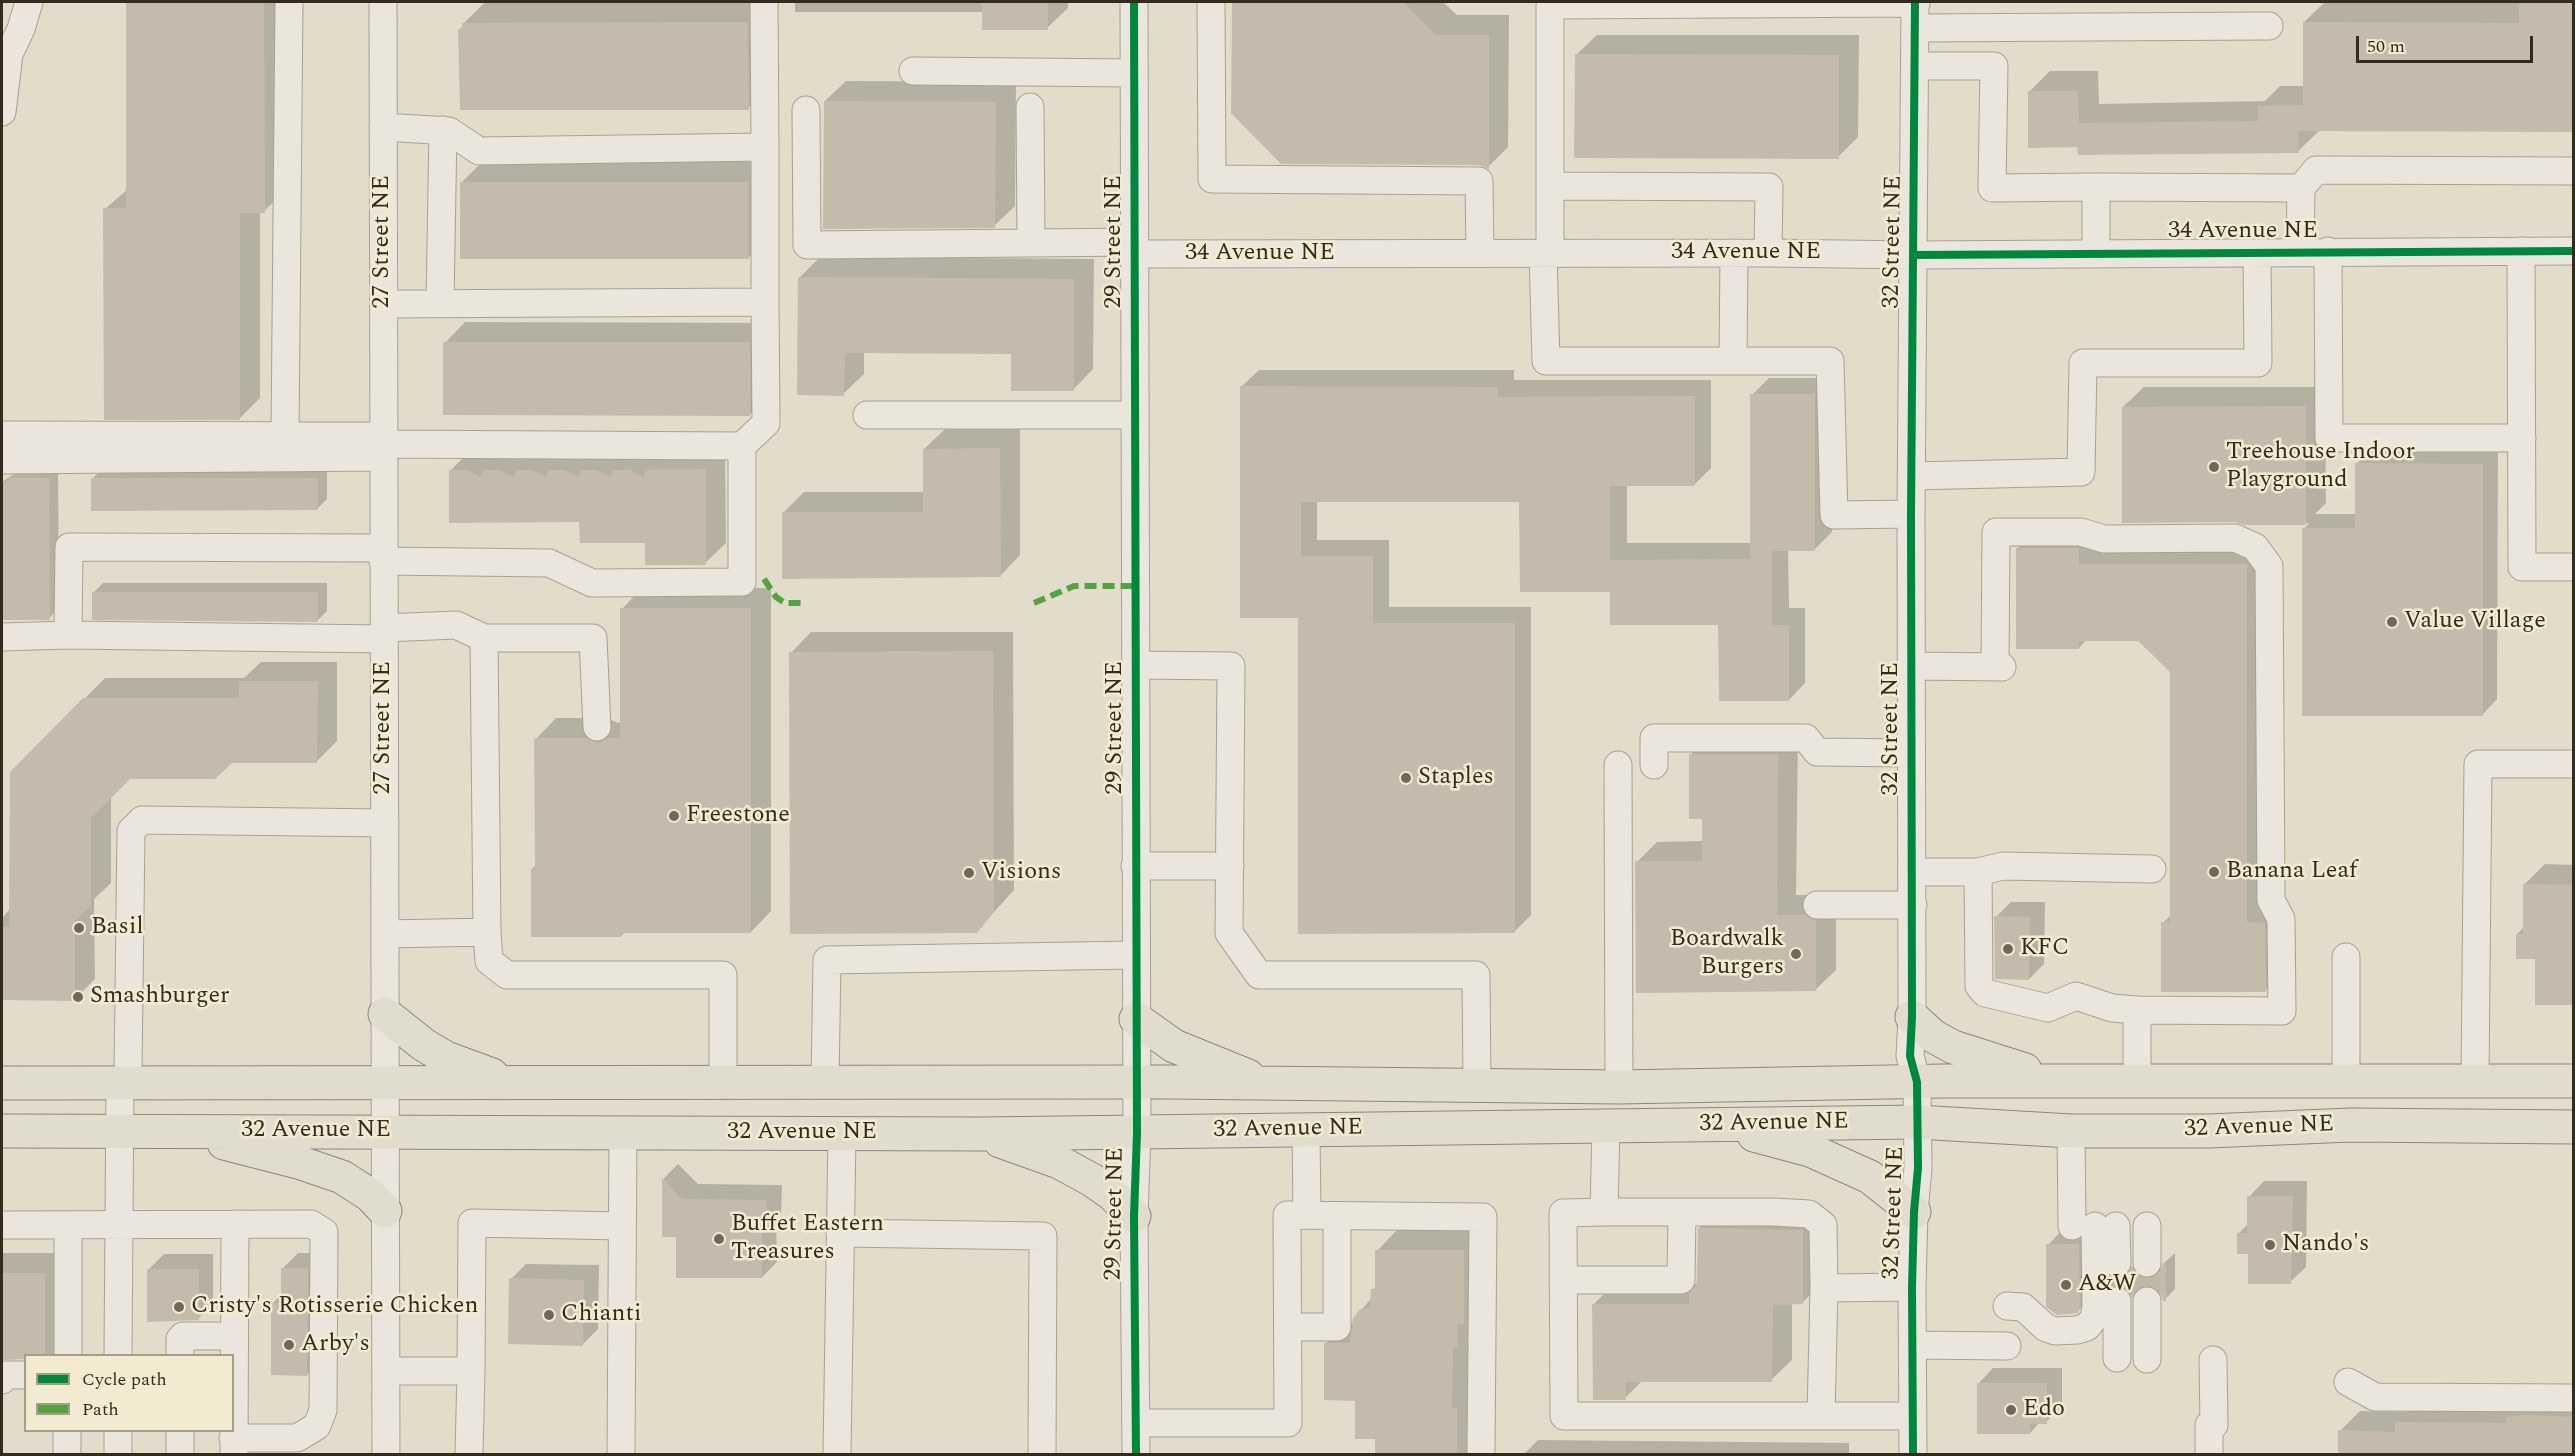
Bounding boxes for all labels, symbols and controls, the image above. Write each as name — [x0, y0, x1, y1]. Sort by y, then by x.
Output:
scale bar — [2359, 24, 2536, 62]
text: 50 m — [2367, 33, 2405, 60]
street label: 27 Street NE — [369, 175, 397, 309]
street label: 29 Street NE — [1101, 175, 1129, 309]
street label: 32 Street NE — [1878, 175, 1910, 309]
street label: 34 Avenue NE — [2168, 218, 2318, 246]
street label: 34 Avenue NE — [1671, 239, 1821, 267]
street label: 34 Avenue NE — [1185, 240, 1335, 268]
place label: Treehouse Indoor Playground — [2226, 439, 2415, 495]
marker: Treehouse Indoor Playground — [2207, 460, 2221, 474]
place label: Value Village — [2404, 608, 2546, 636]
marker: Value Village — [2385, 615, 2399, 629]
street label: 27 Street NE — [370, 661, 398, 795]
street label: 29 Street NE — [1102, 661, 1130, 795]
street label: 32 Street NE — [1878, 662, 1906, 796]
place label: Staples — [1418, 764, 1494, 792]
marker: Staples — [1399, 771, 1413, 785]
place label: Freestone — [686, 802, 790, 830]
marker: Freestone — [667, 809, 681, 823]
place label: Banana Leaf — [2226, 858, 2357, 886]
place label: Visions — [981, 859, 1061, 887]
marker: Banana Leaf — [2207, 865, 2221, 879]
marker: Visions — [962, 866, 976, 880]
place label: Basil — [91, 914, 143, 942]
marker: Basil — [72, 921, 86, 935]
place label: Boardwalk Burgers — [1670, 926, 1784, 982]
place label: KFC — [2020, 935, 2069, 963]
marker: KFC — [2001, 942, 2015, 956]
marker: Boardwalk Burgers — [1789, 947, 1803, 961]
place label: Smashburger — [90, 983, 230, 1011]
marker: Smashburger — [71, 990, 85, 1004]
street label: 32 Avenue NE — [1699, 1108, 1849, 1140]
street label: 32 Avenue NE — [2184, 1111, 2334, 1145]
street label: 32 Avenue NE — [1213, 1114, 1363, 1146]
street label: 32 Avenue NE — [241, 1117, 391, 1145]
street label: 32 Avenue NE — [727, 1119, 877, 1147]
street label: 32 Street NE — [1878, 1146, 1912, 1280]
street label: 29 Street NE — [1100, 1147, 1132, 1281]
place label: Buffet Eastern Treasures — [731, 1211, 884, 1267]
place label: Nando's — [2282, 1231, 2369, 1259]
marker: Buffet Eastern Treasures — [712, 1232, 726, 1246]
marker: Nando's — [2263, 1238, 2277, 1252]
place label: A&W — [2078, 1271, 2136, 1299]
marker: A&W — [2059, 1278, 2073, 1292]
place label: Cristy's Rotisserie Chicken — [191, 1293, 478, 1321]
marker: Cristy's Rotisserie Chicken — [172, 1300, 186, 1314]
place label: Chianti — [561, 1301, 641, 1329]
marker: Chianti — [542, 1308, 556, 1322]
place label: Arby's — [301, 1331, 370, 1359]
marker: Arby's — [282, 1338, 296, 1352]
legend — [24, 1354, 234, 1432]
text: Cycle path — [82, 1366, 167, 1393]
text: Path — [82, 1396, 119, 1423]
place label: Edo — [2023, 1396, 2065, 1424]
marker: Edo — [2004, 1403, 2018, 1417]

